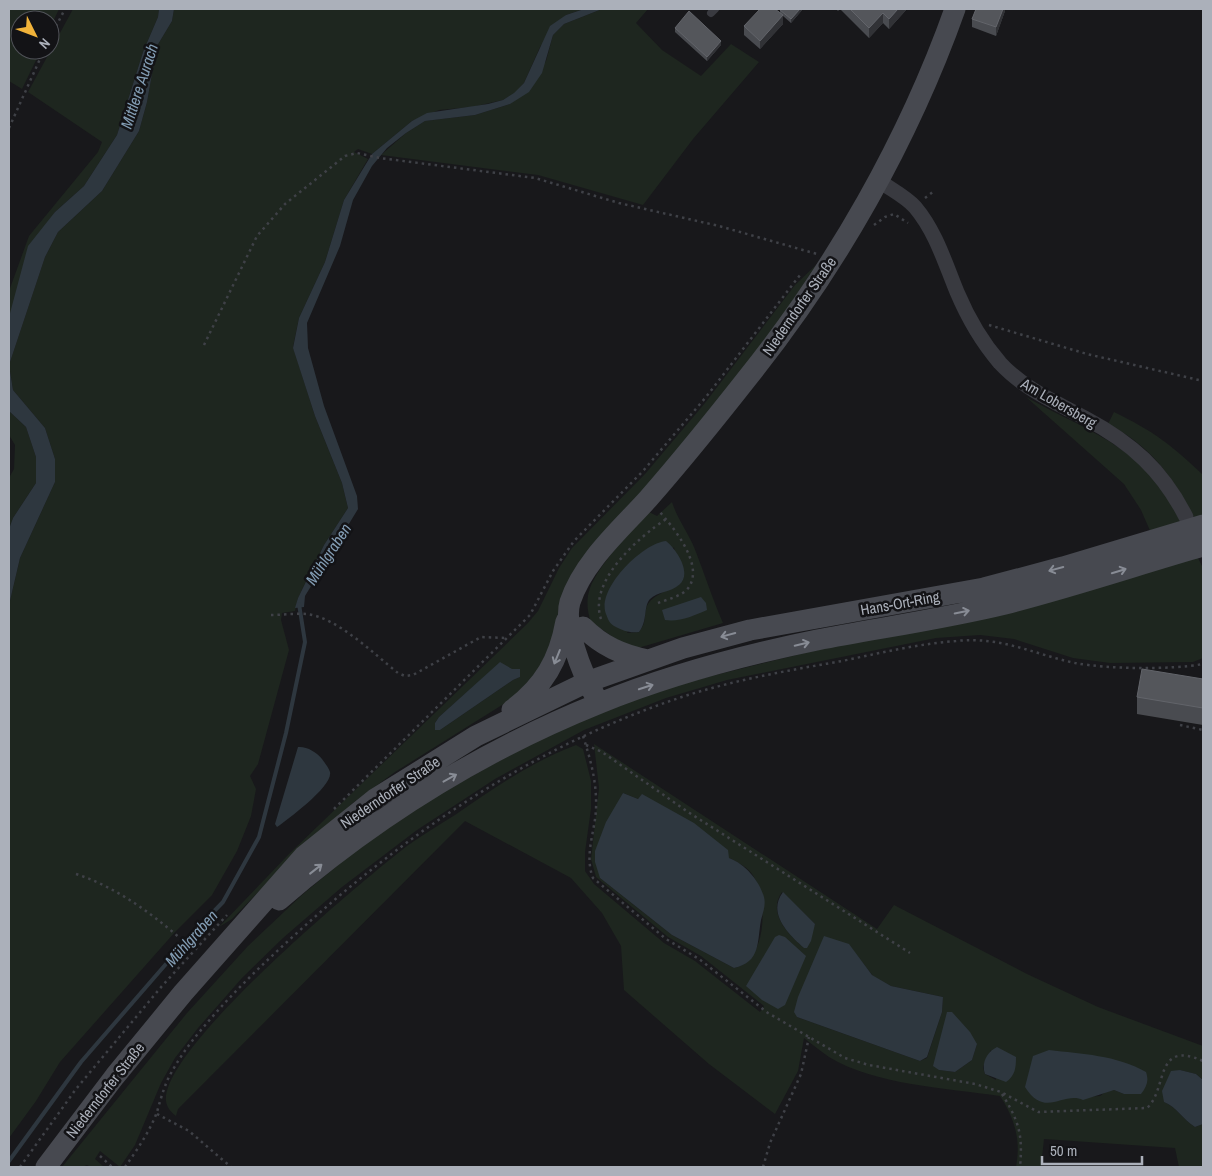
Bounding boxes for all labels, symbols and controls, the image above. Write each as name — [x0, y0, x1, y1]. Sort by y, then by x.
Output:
north arrow — [10, 10, 60, 60]
text: N — [35, 35, 54, 53]
water label: Mittlere Aurach — [115, 41, 163, 131]
street label: Niederndorfer Straße — [757, 252, 841, 360]
street label: Am Lobersberg — [1016, 372, 1101, 433]
water label: Mühlgraben — [300, 519, 356, 589]
one-way arrow — [1048, 565, 1064, 574]
one-way arrow — [1110, 565, 1126, 575]
street label: Hans-Ort-Ring — [859, 586, 941, 620]
one-way arrow — [953, 607, 969, 617]
one-way arrow — [721, 631, 737, 641]
one-way arrow — [794, 639, 810, 648]
one-way arrow — [551, 649, 561, 664]
one-way arrow — [637, 681, 653, 691]
street label: Niederndorfer Straße — [336, 751, 444, 833]
one-way arrow — [443, 773, 458, 783]
one-way arrow — [309, 864, 323, 874]
water label: Mühlgraben — [160, 905, 222, 971]
street label: Niederndorfer Straße — [61, 1038, 149, 1142]
scale bar — [1042, 1134, 1142, 1166]
text: 50 m — [1050, 1140, 1077, 1161]

